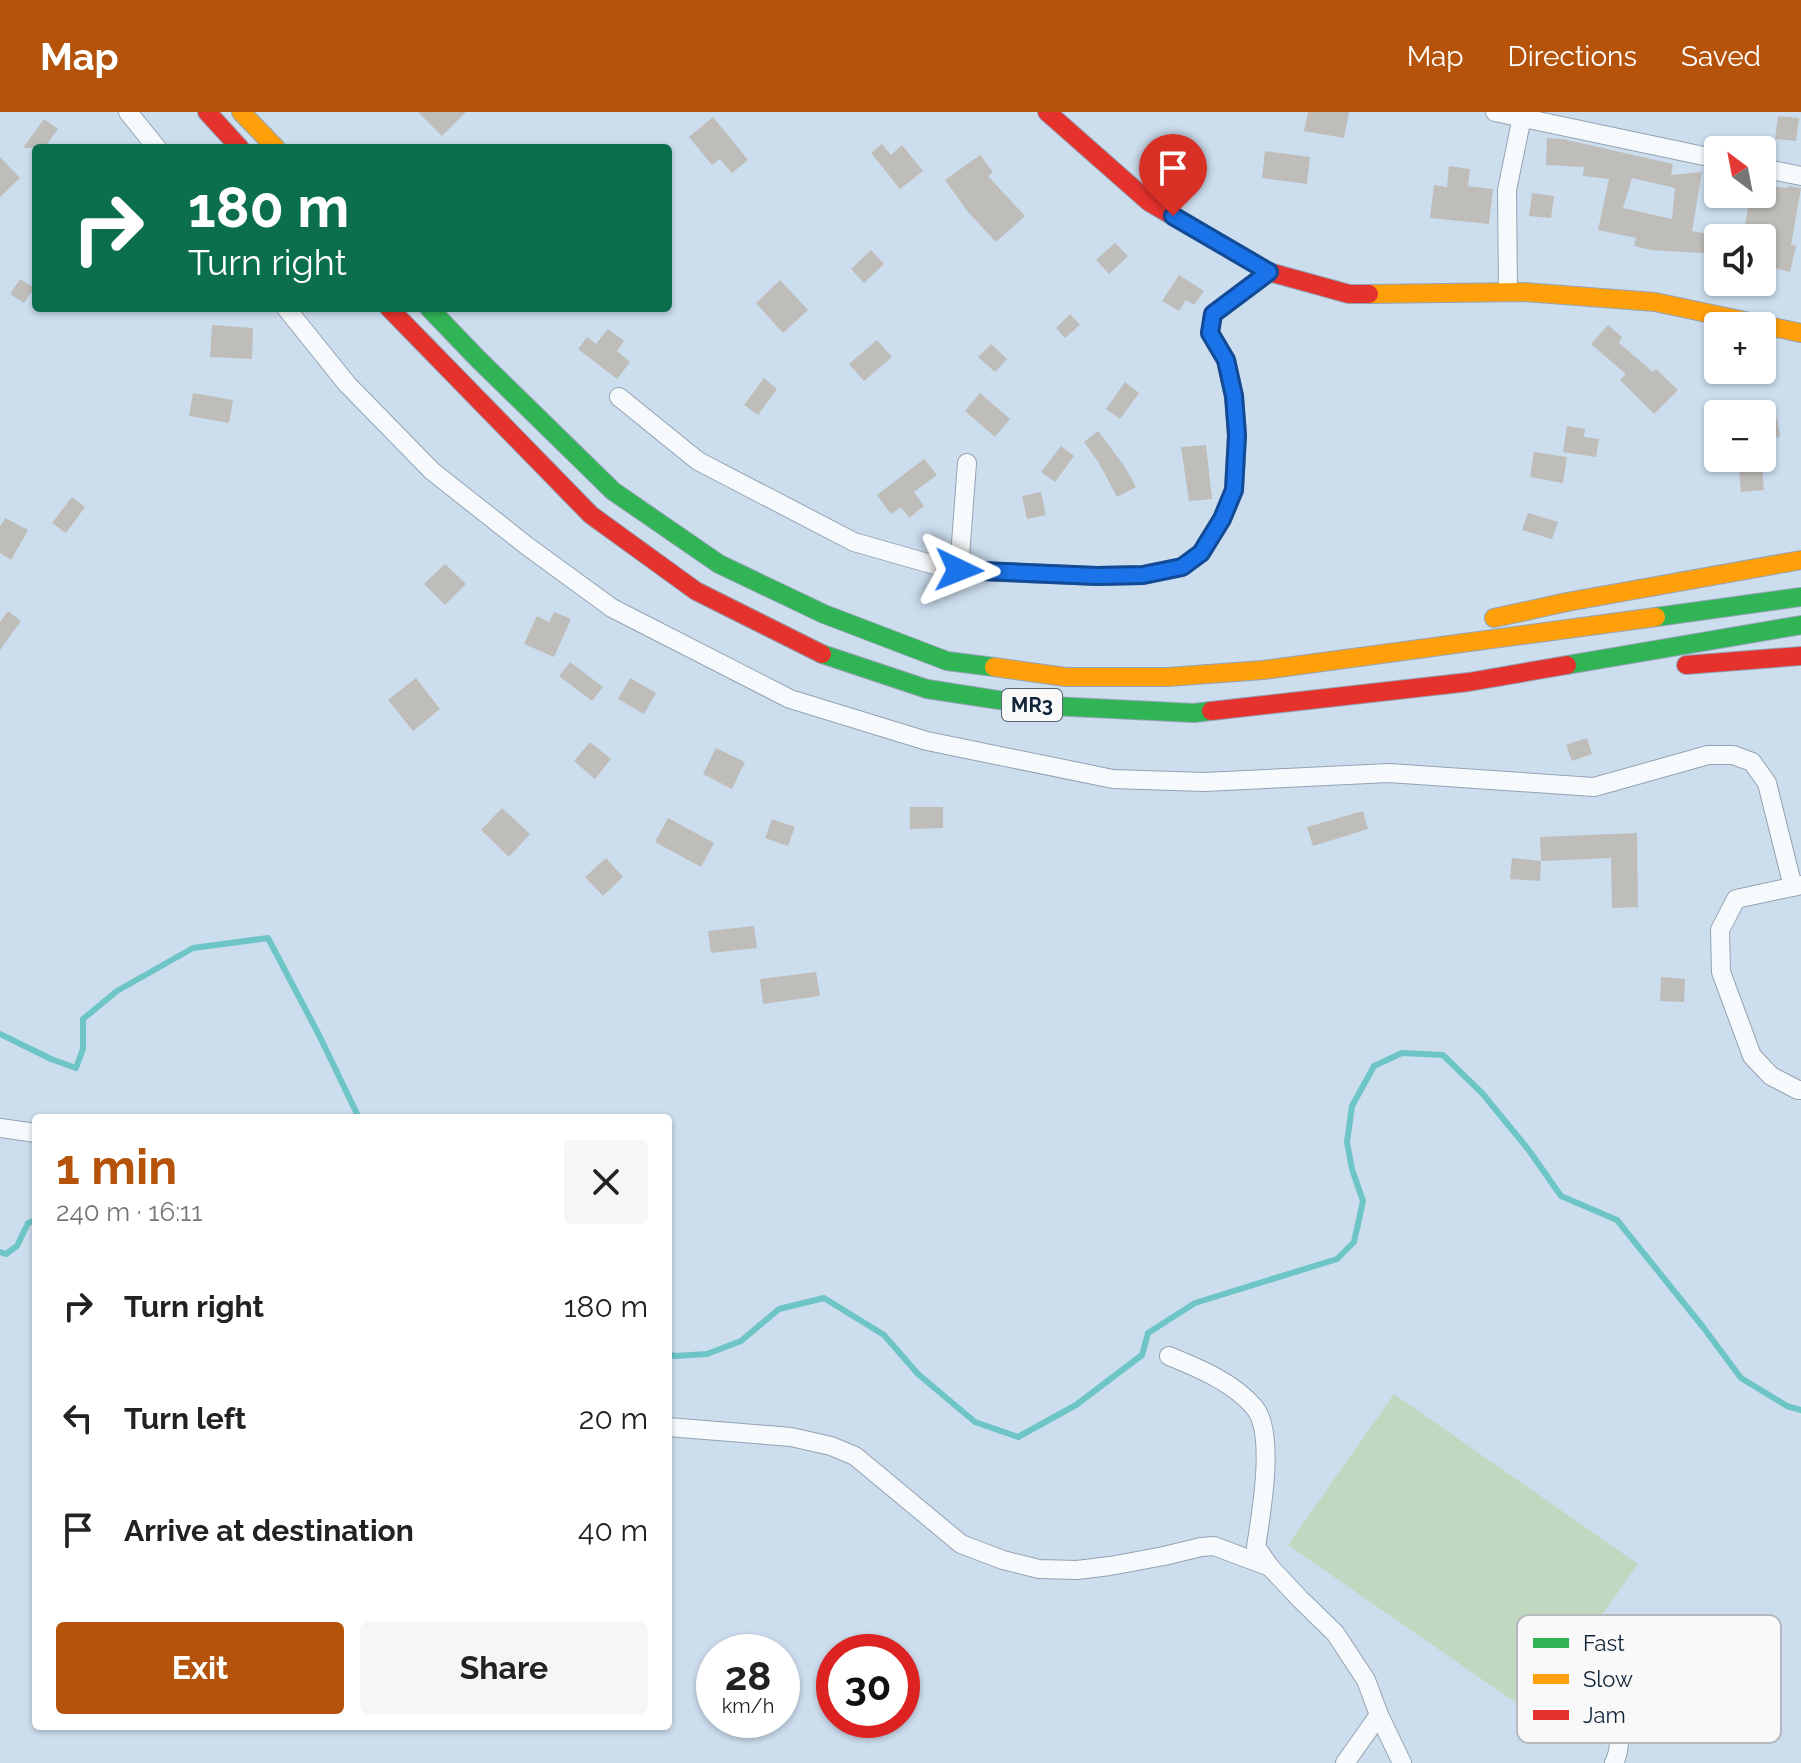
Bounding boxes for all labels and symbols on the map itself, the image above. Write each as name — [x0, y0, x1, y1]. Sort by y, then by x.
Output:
pin — [1139, 134, 1207, 216]
north arrow — [1704, 136, 1776, 208]
position arrow — [917, 528, 1001, 612]
road number: MR3 — [1002, 689, 1062, 721]
legend — [1517, 1615, 1781, 1743]
text: Fast — [1583, 1630, 1625, 1656]
speed limit sign: 30 — [816, 1634, 920, 1738]
text: Slow — [1583, 1666, 1633, 1692]
text: Jam — [1583, 1702, 1626, 1728]

